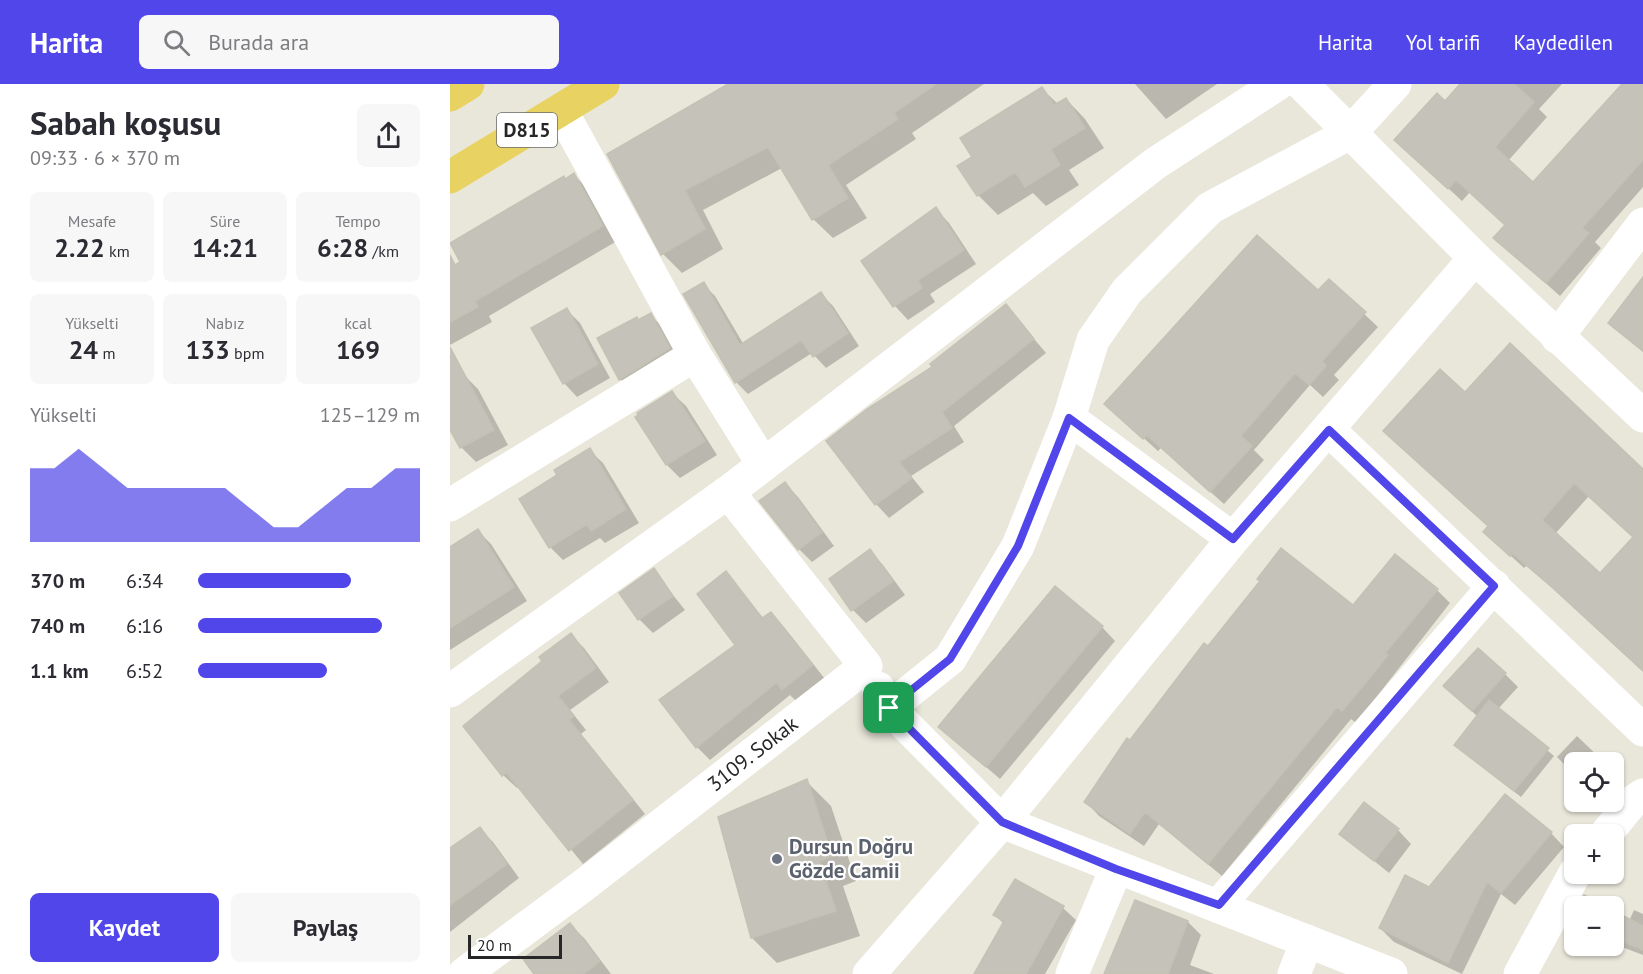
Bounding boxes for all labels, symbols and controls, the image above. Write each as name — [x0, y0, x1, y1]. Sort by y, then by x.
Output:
search box — [139, 15, 559, 69]
text: Harita — [30, 24, 103, 61]
icon: search — [160, 26, 193, 59]
text: Burada ara — [208, 28, 309, 56]
text: Harita — [1318, 29, 1373, 56]
text: Yol tarifi — [1406, 29, 1480, 56]
text: Kaydedilen — [1513, 29, 1613, 56]
text: Sabah koşusu — [30, 101, 221, 144]
button: share — [357, 104, 420, 167]
road number: D815 — [497, 113, 557, 147]
text: 09:33 · 6 × 370 m — [30, 145, 180, 171]
text: Mesafe — [68, 211, 116, 231]
text: Süre — [210, 211, 240, 231]
text: Tempo — [335, 211, 381, 231]
text: 2.22 — [54, 231, 105, 264]
text: 14:21 — [192, 231, 258, 264]
text: 6:28 — [317, 231, 368, 264]
text: km — [105, 241, 130, 261]
text: /km — [368, 241, 399, 261]
text: Yükselti — [65, 313, 119, 333]
text: Nabız — [206, 313, 244, 333]
text: kcal — [344, 313, 372, 333]
text: 24 — [69, 333, 98, 366]
text: 133 — [186, 333, 230, 366]
text: 169 — [336, 333, 380, 366]
text: m — [98, 343, 115, 363]
text: bpm — [230, 343, 264, 363]
text: Yükselti — [30, 402, 97, 428]
text: 125–129 m — [320, 402, 420, 428]
text: 370 m — [30, 568, 85, 594]
text: 6:34 — [126, 568, 163, 594]
text: 740 m — [30, 613, 85, 639]
text: 6:16 — [126, 613, 163, 639]
text: 1.1 km — [30, 658, 89, 684]
text: 6:52 — [126, 658, 163, 684]
pin — [863, 682, 914, 733]
icon: arrive — [872, 691, 905, 724]
street label: 3109. Sokak — [702, 710, 803, 797]
map controls — [1564, 752, 1624, 956]
button: locate — [1564, 752, 1624, 812]
button: + — [1564, 824, 1624, 884]
place label: Dursun Doğru Gözde Camii — [789, 833, 913, 884]
marker: Dursun Doğru Gözde Camii — [770, 852, 784, 866]
button: Kaydet — [30, 893, 219, 962]
button: Paylaş — [231, 893, 420, 962]
button: − — [1564, 896, 1624, 956]
scale bar — [468, 932, 562, 960]
text: 20 m — [477, 935, 512, 955]

